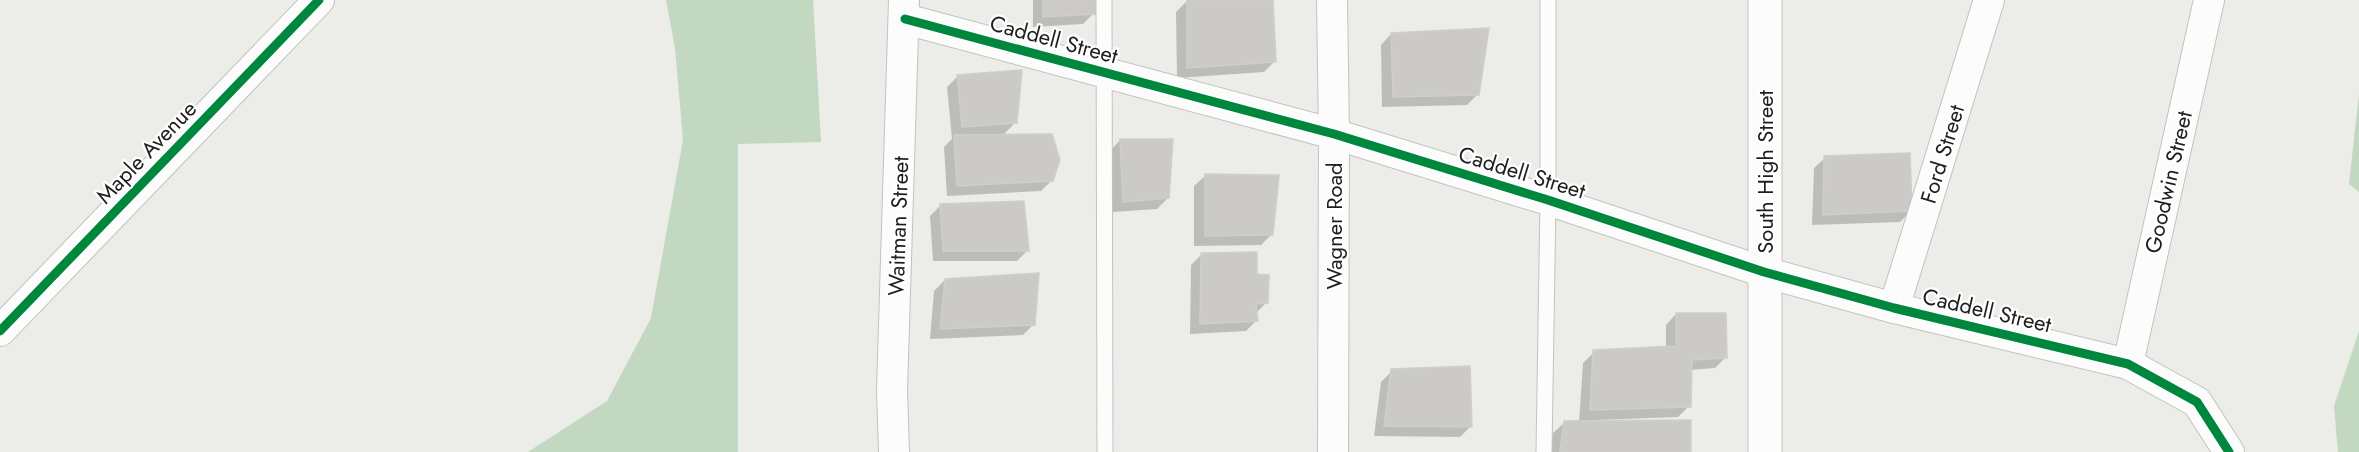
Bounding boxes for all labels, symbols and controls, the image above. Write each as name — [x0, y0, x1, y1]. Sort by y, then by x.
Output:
street label: Caddell Street — [986, 7, 1122, 72]
street label: South High Street — [1749, 89, 1781, 254]
street label: Maple Avenue — [88, 93, 204, 211]
street label: Ford Street — [1912, 100, 1972, 207]
street label: Goodwin Street — [2136, 107, 2200, 256]
street label: Caddell Street — [1455, 138, 1590, 207]
street label: Waitman Street — [880, 155, 916, 296]
street label: Wagner Road — [1318, 162, 1350, 290]
street label: Caddell Street — [1919, 280, 2055, 341]

